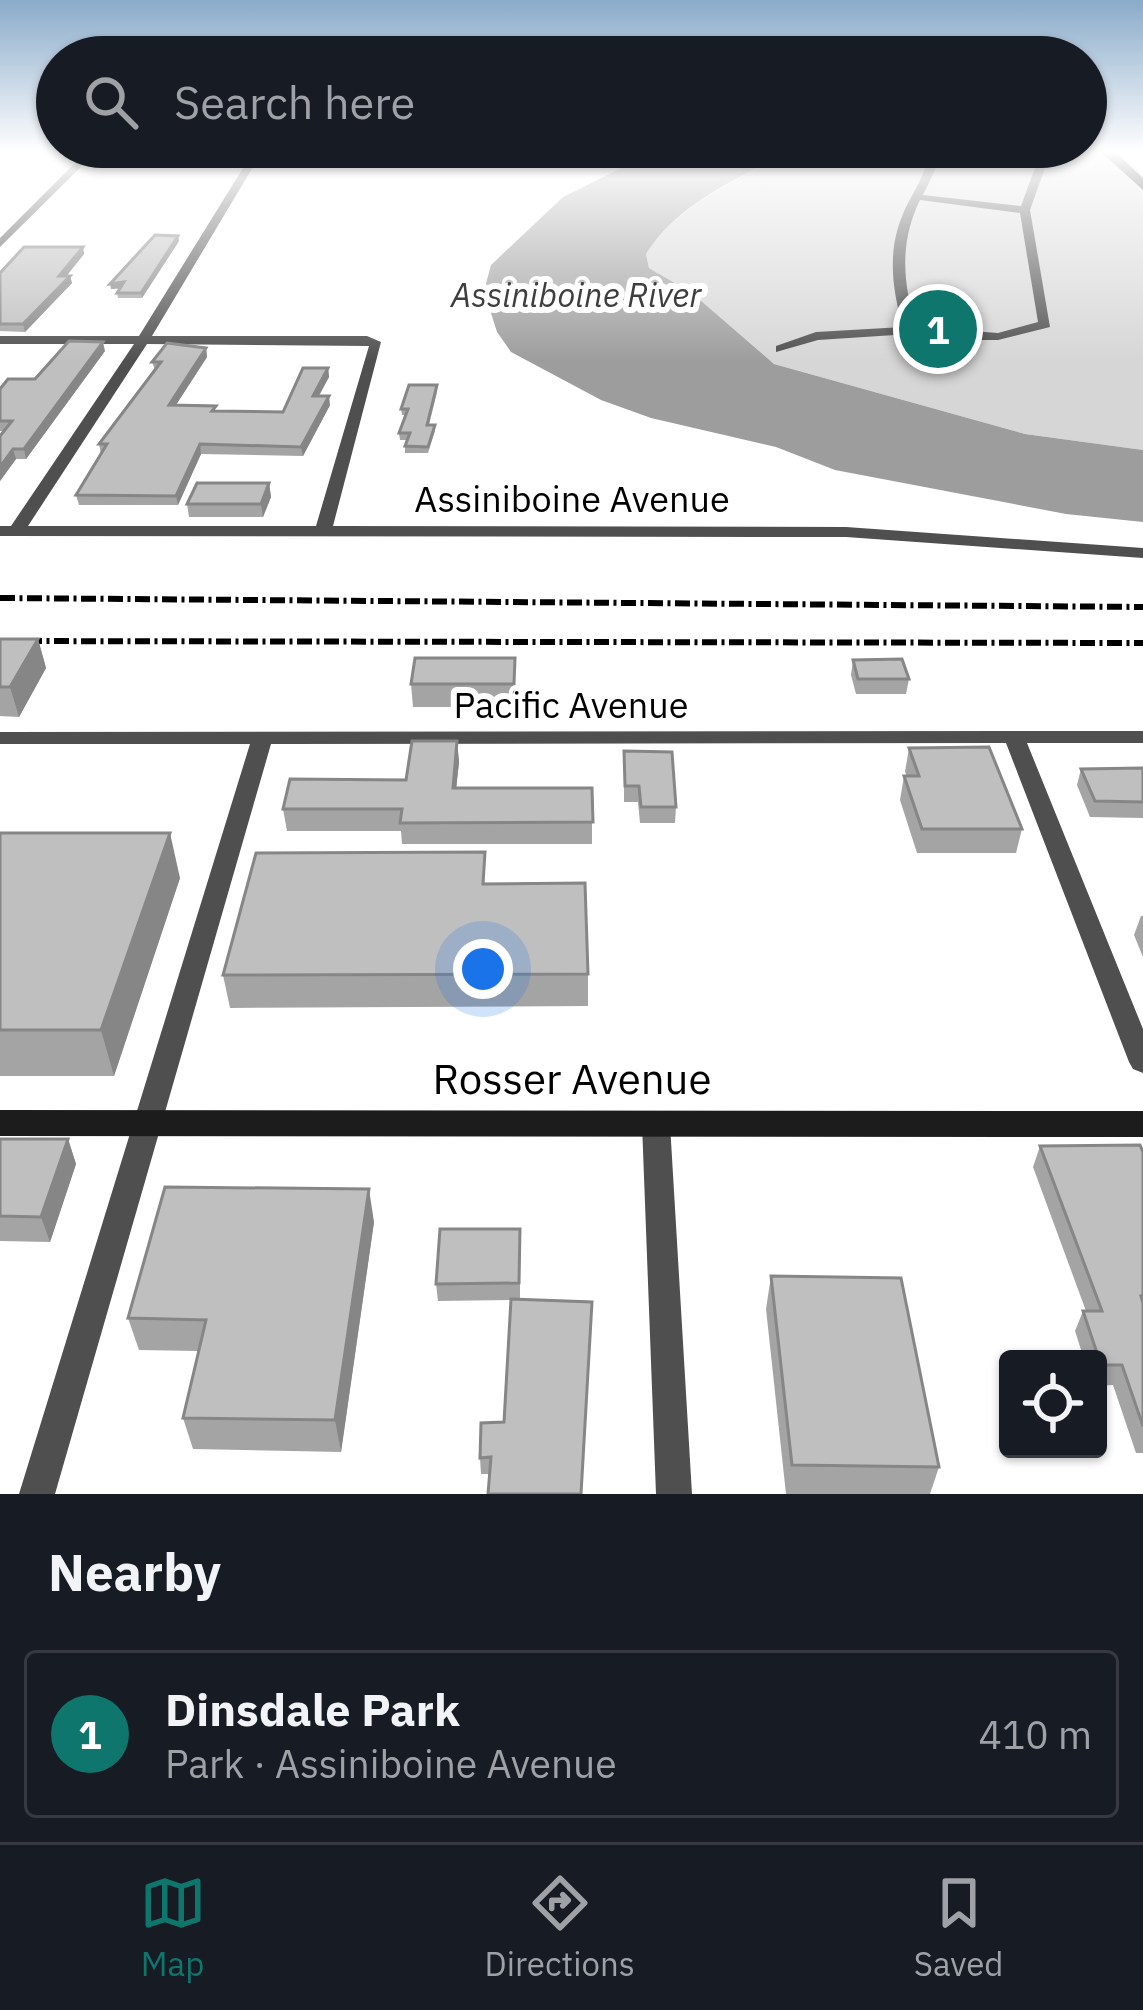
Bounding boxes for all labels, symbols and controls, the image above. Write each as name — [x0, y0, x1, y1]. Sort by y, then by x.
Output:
search box — [36, 36, 1107, 168]
icon: search — [78, 69, 144, 135]
text: Search here — [174, 73, 415, 131]
water label: Assiniboine River — [450, 273, 702, 316]
pin: 1 — [899, 284, 977, 374]
street label: Assiniboine Avenue — [414, 475, 730, 522]
street label: Pacific Avenue — [453, 681, 689, 728]
your location — [453, 939, 513, 999]
street label: Rosser Avenue — [432, 1051, 712, 1106]
map controls — [999, 1350, 1107, 1458]
button: locate — [999, 1350, 1107, 1458]
text: Nearby — [48, 1539, 221, 1605]
text: Dinsdale Park — [165, 1680, 460, 1738]
text: 1 — [78, 1709, 102, 1760]
text: 410 m — [979, 1709, 1092, 1760]
text: Park · Assiniboine Avenue — [165, 1738, 617, 1789]
tab: Map — [140, 1870, 206, 1985]
tab: Directions — [485, 1870, 635, 1985]
tab: Saved — [914, 1870, 1003, 1985]

